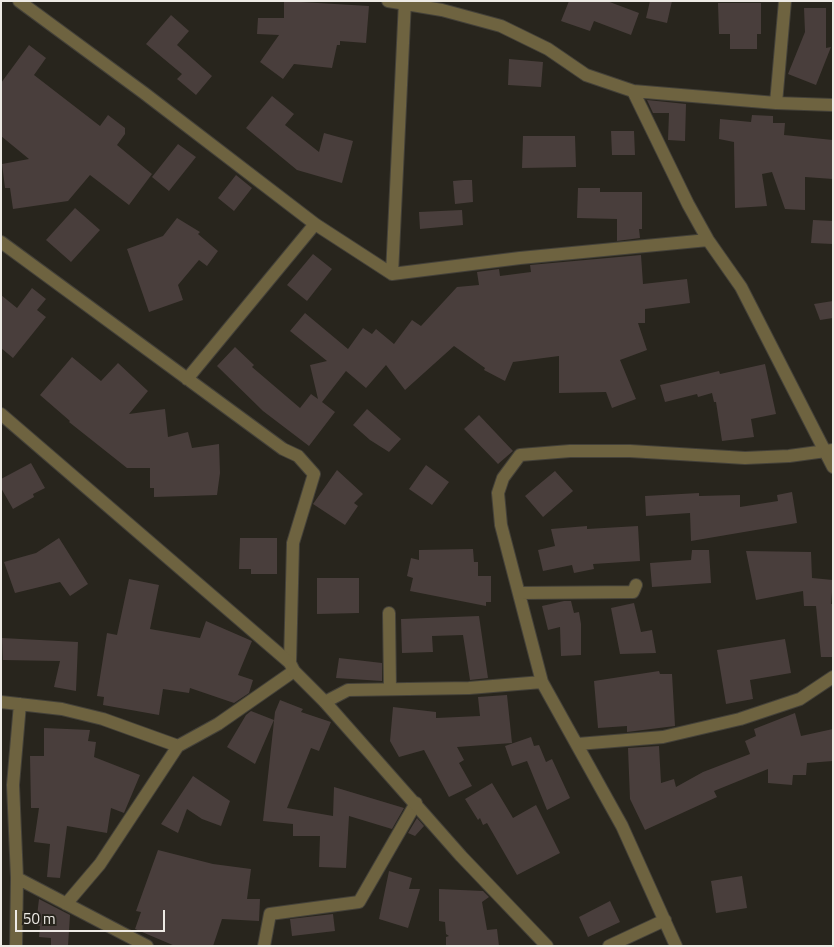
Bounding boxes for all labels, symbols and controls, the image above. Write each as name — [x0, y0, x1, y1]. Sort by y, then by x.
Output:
scale bar — [18, 900, 168, 932]
text: 50 m — [23, 907, 56, 930]

